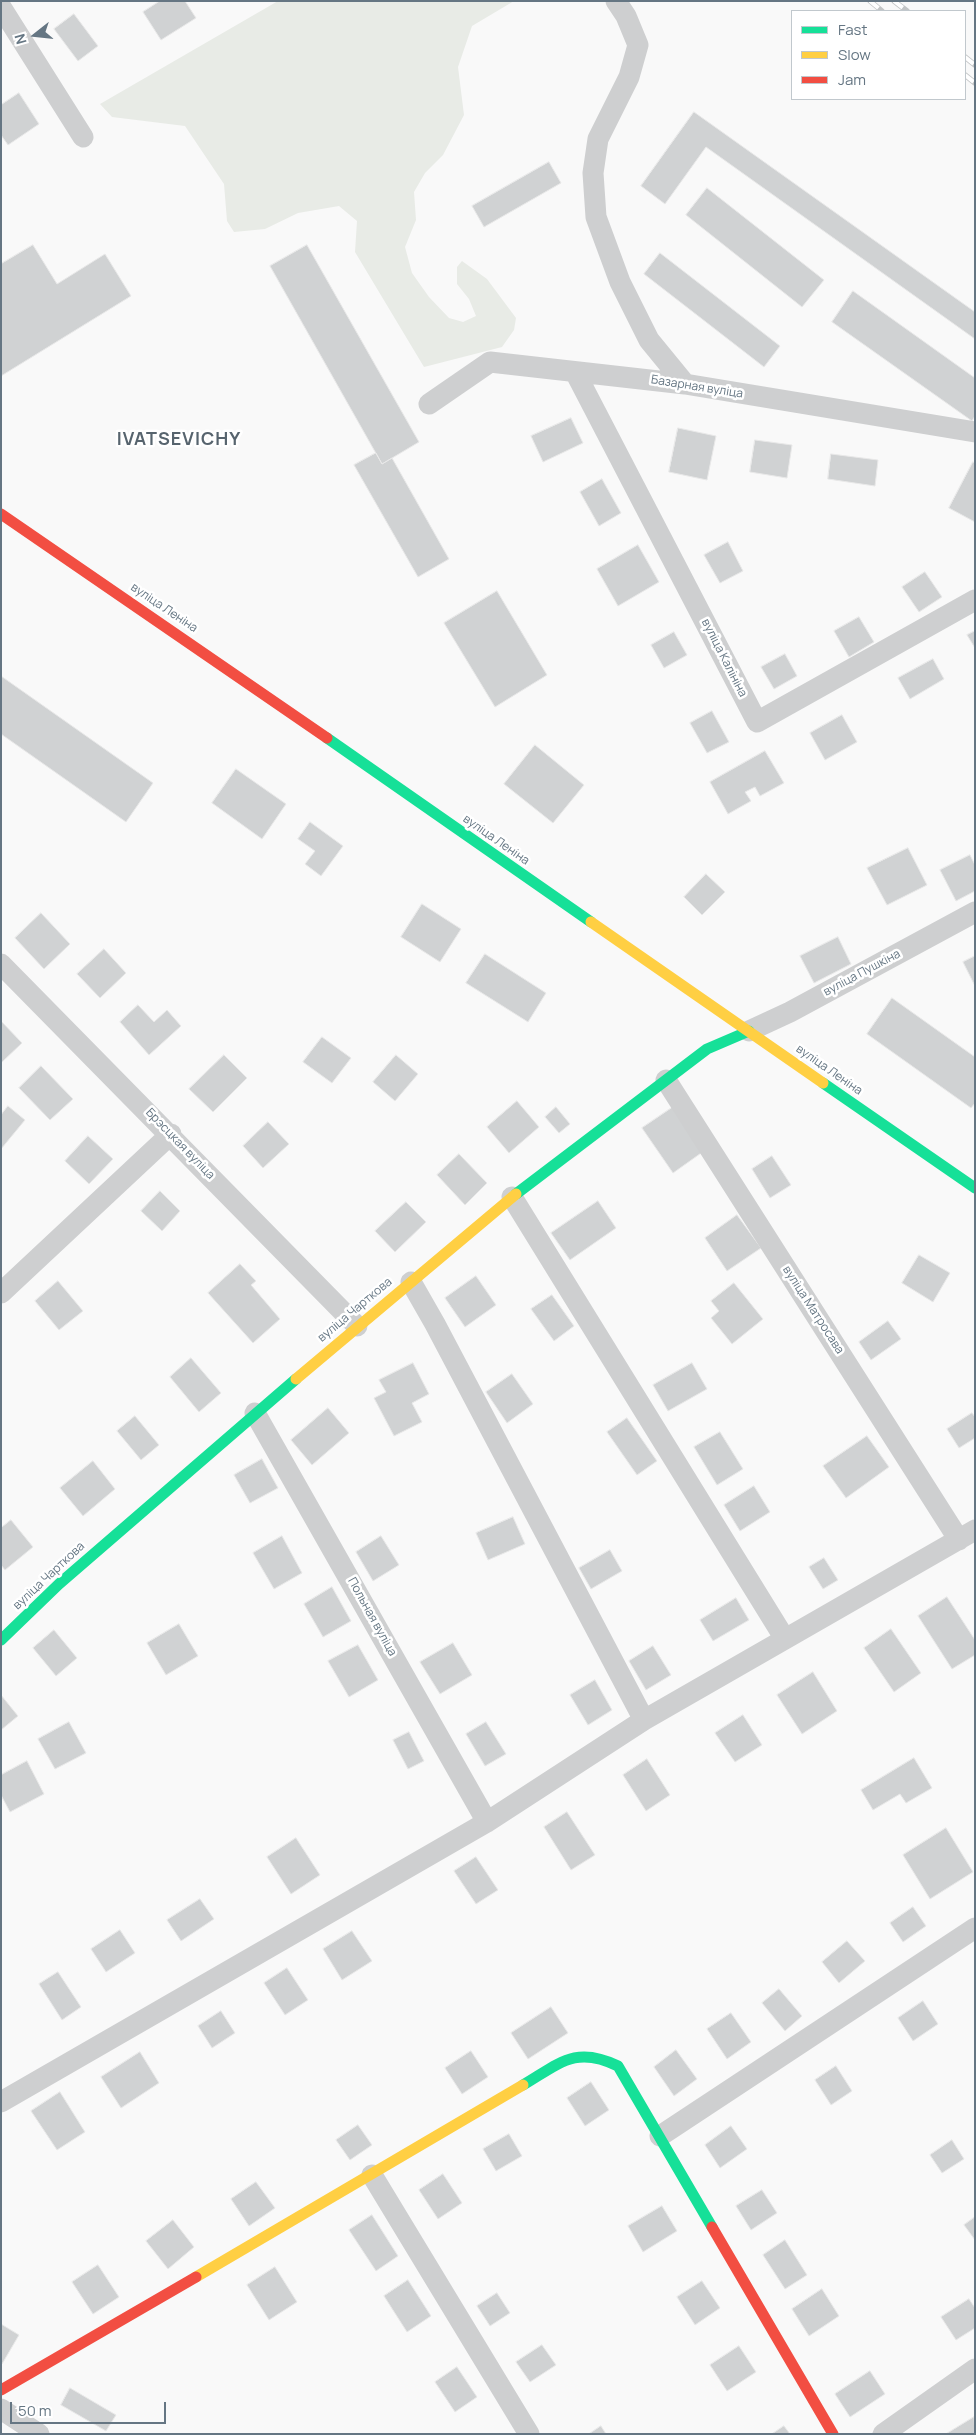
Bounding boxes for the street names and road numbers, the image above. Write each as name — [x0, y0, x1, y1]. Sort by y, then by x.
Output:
street label: Базарная вуліца — [650, 373, 744, 401]
street label: вуліца Леніна — [128, 580, 200, 636]
street label: вуліца Калініна — [698, 616, 750, 700]
street label: вуліца Леніна — [460, 812, 532, 868]
street label: вуліца Пушкіна — [821, 947, 903, 999]
street label: вуліца Леніна — [793, 1042, 865, 1098]
street label: Брэсцкая вуліца — [143, 1106, 217, 1182]
street label: вуліца Матросава — [779, 1263, 847, 1357]
street label: вуліца Чарткова — [315, 1275, 395, 1345]
street label: вуліца Чарткова — [10, 1539, 88, 1613]
street label: Польная вуліца — [344, 1575, 400, 1659]

